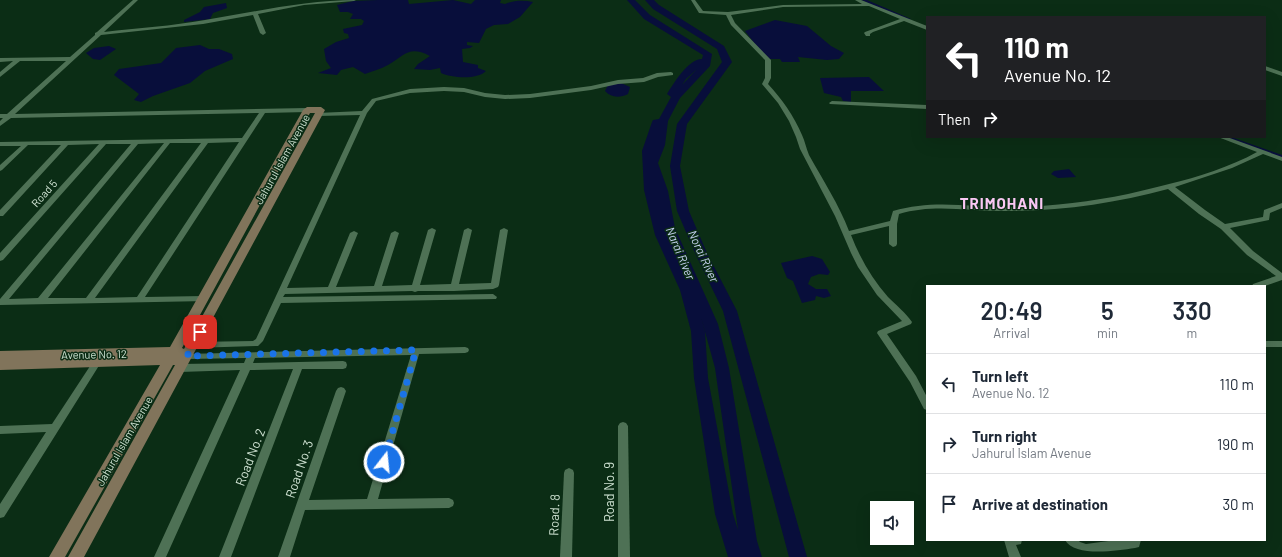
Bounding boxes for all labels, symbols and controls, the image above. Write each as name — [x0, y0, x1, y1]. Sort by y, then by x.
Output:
text: 110 m — [1004, 30, 1069, 64]
icon: left — [938, 32, 990, 84]
text: Avenue No. 12 — [1004, 64, 1111, 86]
icon: right — [979, 108, 1001, 130]
text: Then — [938, 110, 971, 128]
street label: Jahurul Islam Avenue — [252, 112, 312, 206]
street label: Road 5 — [28, 176, 60, 209]
district label: TRIMOHANI — [960, 194, 1044, 212]
water label: Narai River — [664, 225, 699, 282]
water label: Norai River — [686, 228, 722, 285]
text: 20:49 — [980, 296, 1043, 325]
text: 5 — [1101, 296, 1114, 325]
text: 330 — [1172, 296, 1212, 325]
pin — [183, 315, 217, 349]
icon: arrive — [189, 321, 211, 343]
text: Arrival — [993, 325, 1030, 341]
text: min — [1097, 325, 1118, 341]
text: m — [1187, 325, 1197, 341]
street label: Avenue No. 12 — [61, 347, 127, 361]
text: Turn left — [972, 367, 1028, 385]
icon: left — [938, 373, 960, 395]
text: 110 m — [1220, 375, 1254, 393]
text: Avenue No. 12 — [972, 385, 1049, 401]
street label: Jahurul Islam Avenue — [93, 394, 155, 488]
street label: Road No. 2 — [232, 426, 268, 488]
text: Turn right — [972, 427, 1037, 445]
icon: right — [938, 433, 960, 455]
text: 190 m — [1217, 435, 1254, 453]
street label: Road No. 3 — [282, 438, 316, 500]
position arrow — [363, 441, 405, 483]
text: Jahurul Islam Avenue — [972, 445, 1091, 461]
street label: Road No. 9 — [601, 462, 617, 522]
icon: arrive — [938, 493, 960, 515]
street label: Road. 8 — [545, 494, 563, 536]
text: Arrive at destination — [972, 495, 1108, 513]
text: 30 m — [1222, 495, 1254, 513]
map controls — [870, 501, 914, 545]
button: sound — [870, 501, 914, 545]

